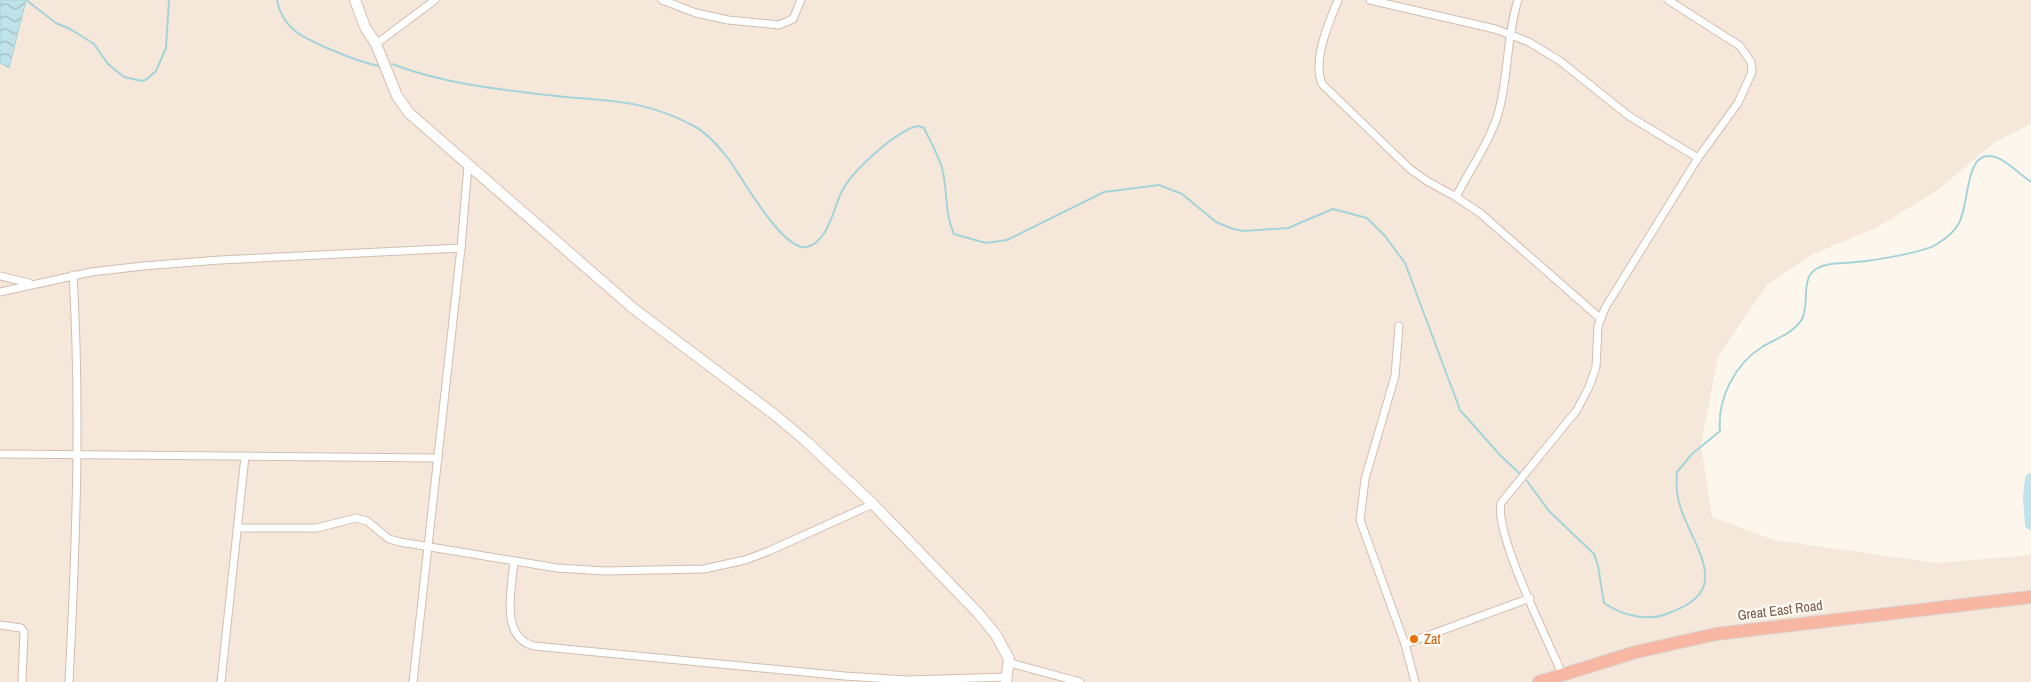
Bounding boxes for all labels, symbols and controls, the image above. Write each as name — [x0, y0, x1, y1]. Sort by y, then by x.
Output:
street label: Great East Road — [1736, 596, 1824, 624]
place label: Zat — [1424, 630, 1441, 648]
marker: Zat — [1408, 633, 1420, 645]

